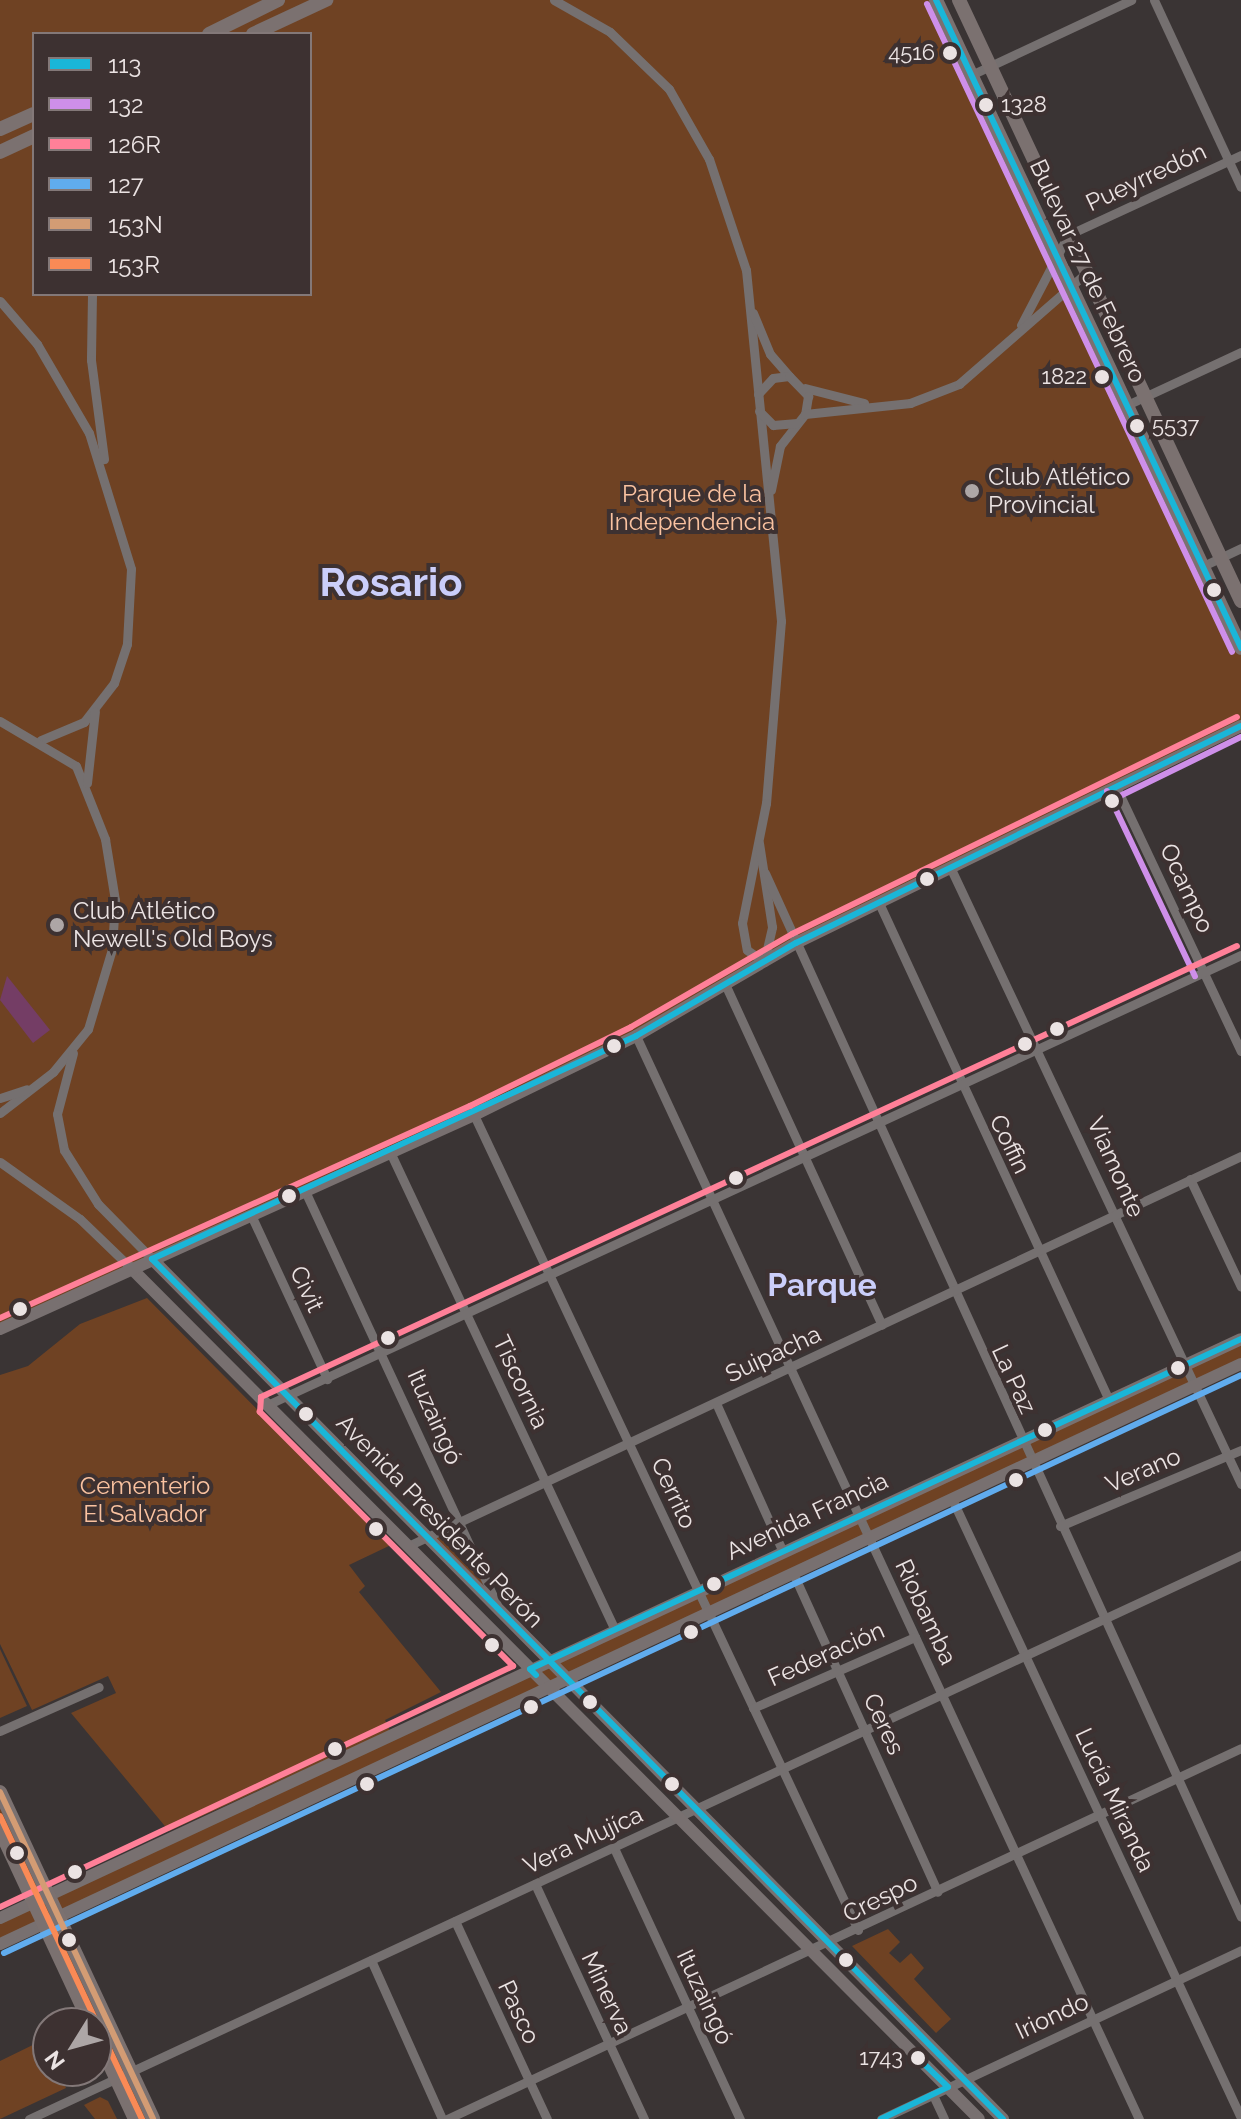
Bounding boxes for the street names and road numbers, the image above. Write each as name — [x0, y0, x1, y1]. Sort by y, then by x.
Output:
street label: Pueyrredón — [1081, 137, 1211, 217]
street label: Bulevar 27 de Febrero — [1023, 154, 1153, 388]
street label: Ocampo — [1154, 839, 1220, 937]
street label: Coffin — [983, 1110, 1037, 1178]
street label: Viamonte — [1081, 1112, 1151, 1222]
street label: Civit — [284, 1261, 330, 1317]
street label: Suipacha — [721, 1319, 825, 1389]
street label: Tiscornia — [487, 1331, 555, 1433]
street label: La Paz — [986, 1340, 1042, 1418]
street label: Ituzaingó — [401, 1365, 469, 1469]
street label: Avenida Presidente Perón — [331, 1408, 549, 1634]
street label: Verano — [1101, 1441, 1185, 1499]
street label: Cerrito — [645, 1453, 703, 1533]
street label: Avenida Francia — [721, 1466, 893, 1566]
street label: Riobamba — [889, 1555, 963, 1669]
street label: Federación — [763, 1616, 889, 1692]
street label: Ceres — [857, 1689, 911, 1759]
street label: Lucía Miranda — [1069, 1723, 1161, 1877]
street label: Vera Mujíca — [519, 1800, 647, 1880]
street label: Crespo — [838, 1868, 922, 1928]
street label: Ituzaingó — [671, 1945, 739, 2049]
street label: Minerva — [575, 1947, 639, 2039]
street label: Pasco — [492, 1976, 546, 2048]
street label: Iriondo — [1011, 1987, 1093, 2045]

